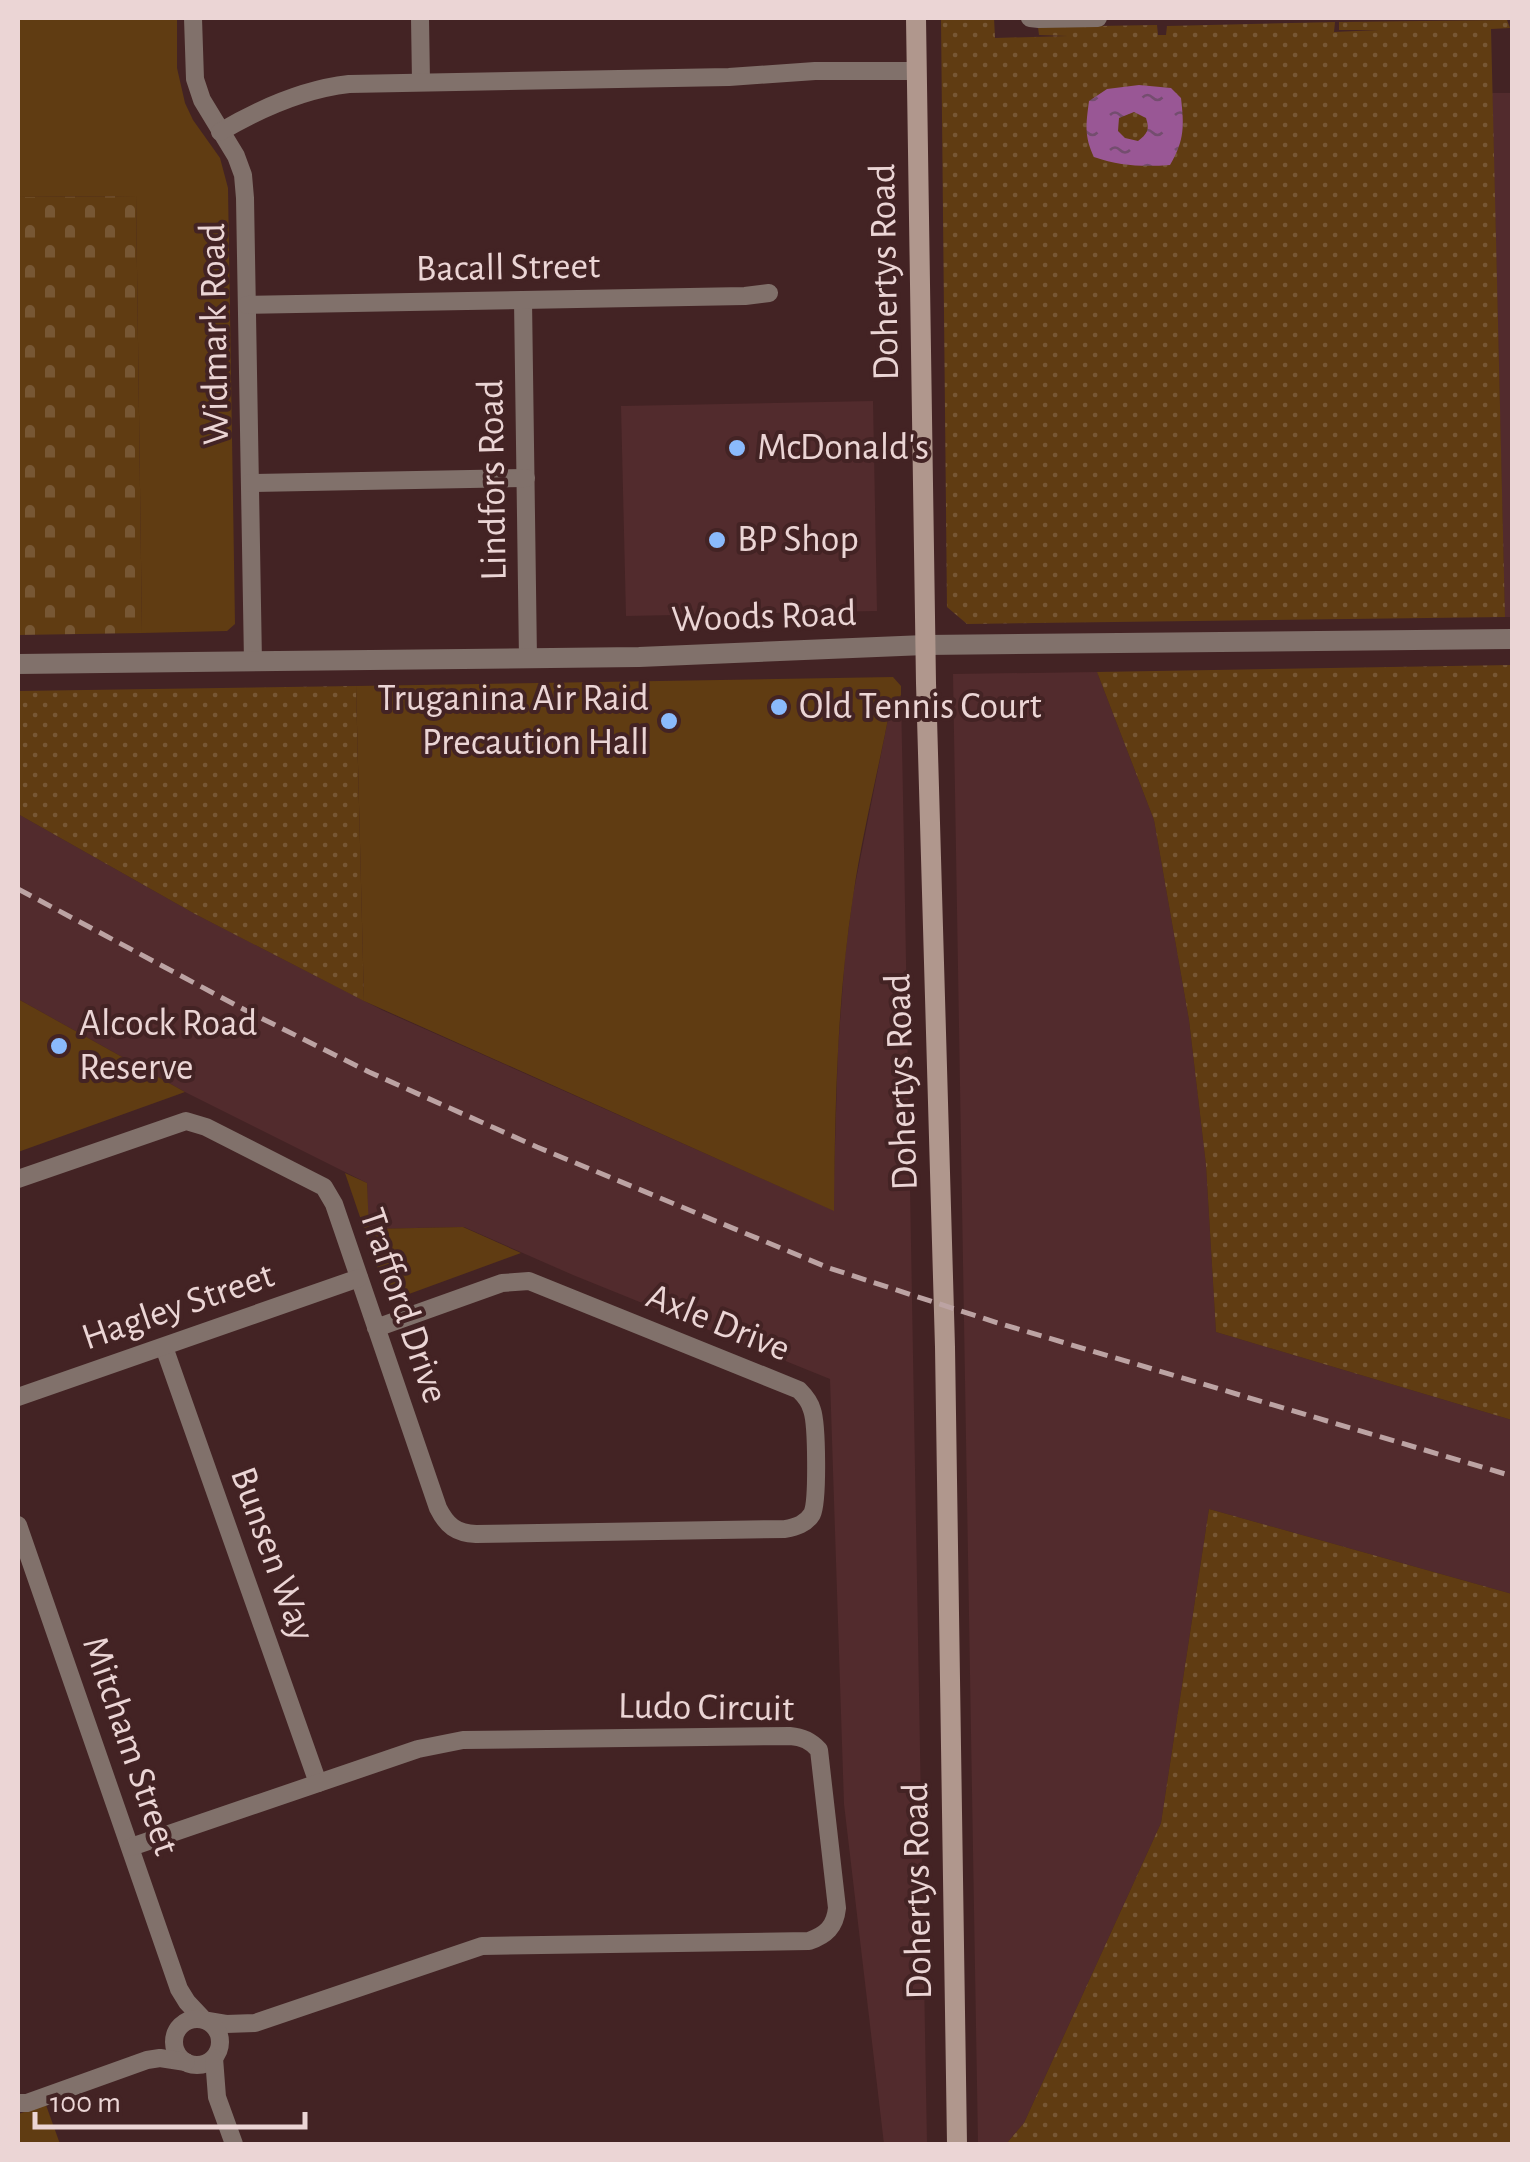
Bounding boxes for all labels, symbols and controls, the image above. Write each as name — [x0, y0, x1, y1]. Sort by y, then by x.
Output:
street label: Dohertys Road — [864, 163, 906, 381]
street label: Widmark Road — [194, 223, 236, 445]
street label: Bacall Street — [416, 247, 600, 289]
street label: Lindfors Road — [472, 379, 514, 581]
place label: McDonald's — [757, 429, 929, 467]
marker: McDonald's — [726, 437, 748, 459]
place label: BP Shop — [737, 521, 859, 559]
marker: BP Shop — [706, 529, 728, 551]
street label: Woods Road — [671, 595, 857, 639]
place label: Truganina Air Raid Precaution Hall — [377, 680, 649, 762]
place label: Old Tennis Court — [799, 688, 1042, 726]
marker: Old Tennis Court — [768, 696, 790, 718]
marker: Truganina Air Raid Precaution Hall — [658, 710, 680, 732]
street label: Dohertys Road — [879, 973, 925, 1191]
place label: Alcock Road Reserve — [79, 1005, 257, 1087]
marker: Alcock Road Reserve — [48, 1035, 70, 1057]
street label: Trafford Drive — [352, 1204, 454, 1408]
street label: Hagley Street — [77, 1256, 279, 1358]
street label: Axle Drive — [641, 1277, 795, 1369]
street label: Bunsen Way — [223, 1462, 321, 1646]
street label: Mitcham Street — [75, 1632, 185, 1860]
street label: Ludo Circuit — [618, 1687, 794, 1729]
street label: Dohertys Road — [897, 1782, 939, 2000]
scale bar — [35, 2067, 305, 2129]
text: 100 m — [50, 2088, 121, 2118]

